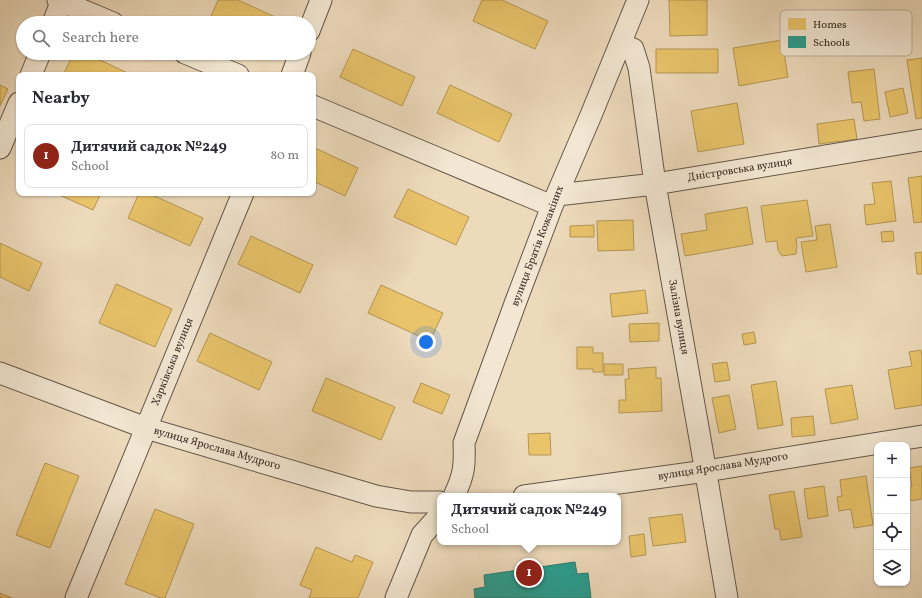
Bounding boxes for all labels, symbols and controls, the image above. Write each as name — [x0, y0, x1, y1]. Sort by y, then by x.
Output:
legend — [780, 10, 912, 56]
search box — [16, 16, 316, 60]
text: Homes — [813, 18, 847, 33]
icon: search — [30, 27, 52, 49]
text: Search here — [62, 28, 139, 49]
text: Schools — [813, 36, 850, 51]
text: Nearby — [32, 87, 90, 110]
text: Дитячий садок №249 — [71, 137, 227, 158]
text: 1 — [43, 147, 49, 165]
text: 80 m — [270, 147, 299, 165]
street label: Дністровська вулиця — [686, 154, 794, 186]
text: School — [71, 158, 109, 176]
street label: вулиця Братів Кожакіних — [508, 183, 568, 308]
street label: Залізна вулиця — [664, 278, 692, 356]
street label: Харківська вулиця — [149, 316, 198, 408]
your location — [416, 332, 436, 352]
street label: вулиця Ярослава Мудрого — [152, 424, 282, 474]
map controls — [874, 442, 910, 586]
button: + — [874, 442, 910, 478]
street label: вулиця Ярослава Мудрого — [657, 449, 789, 485]
button: − — [874, 478, 910, 514]
popup — [437, 493, 621, 545]
text: Дитячий садок №249 — [451, 500, 607, 521]
button: locate — [874, 514, 910, 550]
text: School — [451, 521, 489, 539]
button: layers — [874, 550, 910, 586]
pin: 1 — [516, 558, 542, 588]

